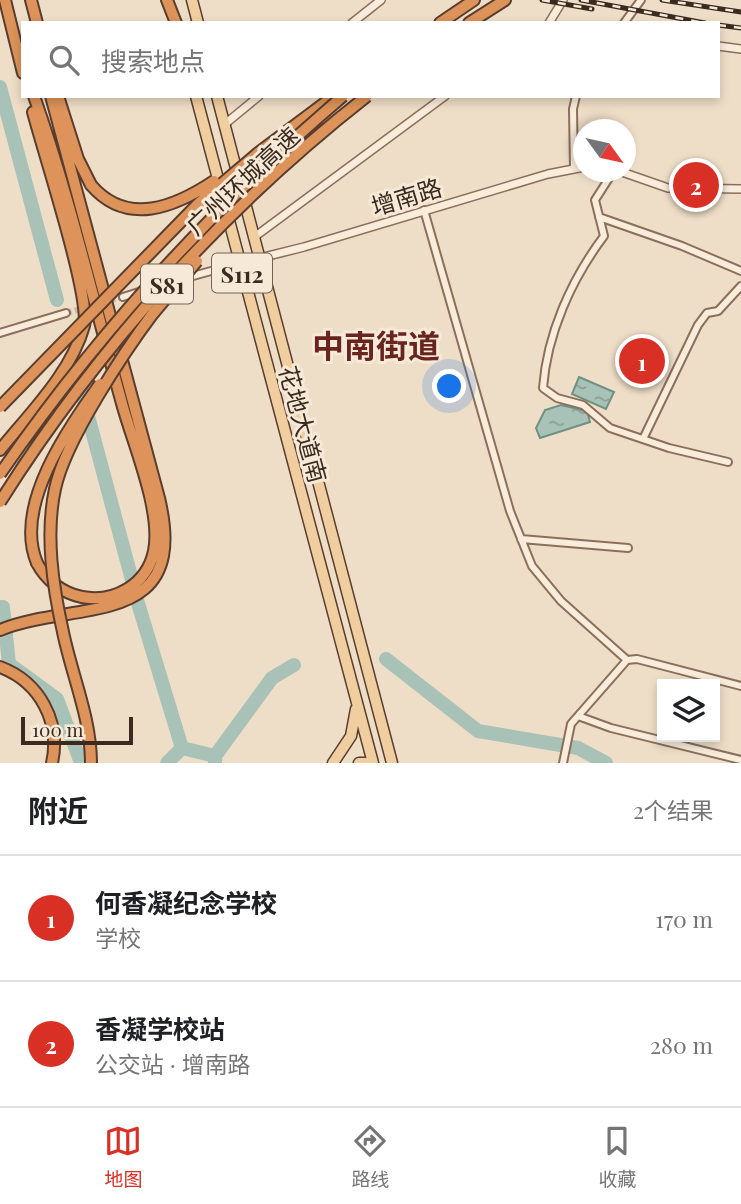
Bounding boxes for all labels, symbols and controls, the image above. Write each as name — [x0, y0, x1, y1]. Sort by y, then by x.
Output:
search box — [21, 21, 720, 98]
icon: search — [45, 41, 83, 79]
text: 搜索地点 — [101, 43, 205, 78]
street label: 广州环城高速 — [178, 119, 306, 241]
north arrow — [573, 119, 636, 182]
pin: 2 — [673, 159, 719, 211]
street label: 增南路 — [367, 170, 445, 222]
road number: S112 — [212, 254, 272, 292]
road number: S81 — [141, 264, 193, 304]
district label: 中南街道 — [312, 323, 440, 366]
pin: 1 — [619, 335, 665, 387]
street label: 花地大道南 — [273, 362, 335, 486]
your location — [432, 369, 466, 403]
map controls — [657, 679, 720, 742]
button: layers — [657, 679, 720, 742]
scale bar — [21, 714, 133, 746]
text: 100 m — [32, 716, 83, 742]
text: 附近 — [28, 790, 88, 830]
text: 2个结果 — [633, 794, 713, 825]
text: 何香凝纪念学校 — [95, 885, 277, 920]
text: 1 — [47, 903, 55, 934]
text: 170 m — [655, 903, 713, 934]
text: 学校 — [95, 922, 141, 953]
text: 香凝学校站 — [95, 1011, 225, 1046]
text: 2 — [45, 1029, 57, 1060]
text: 280 m — [650, 1029, 713, 1060]
text: 公交站 · 增南路 — [95, 1048, 251, 1079]
tab: 地图 — [104, 1122, 143, 1191]
tab: 路线 — [351, 1122, 390, 1191]
tab: 收藏 — [598, 1122, 637, 1191]

